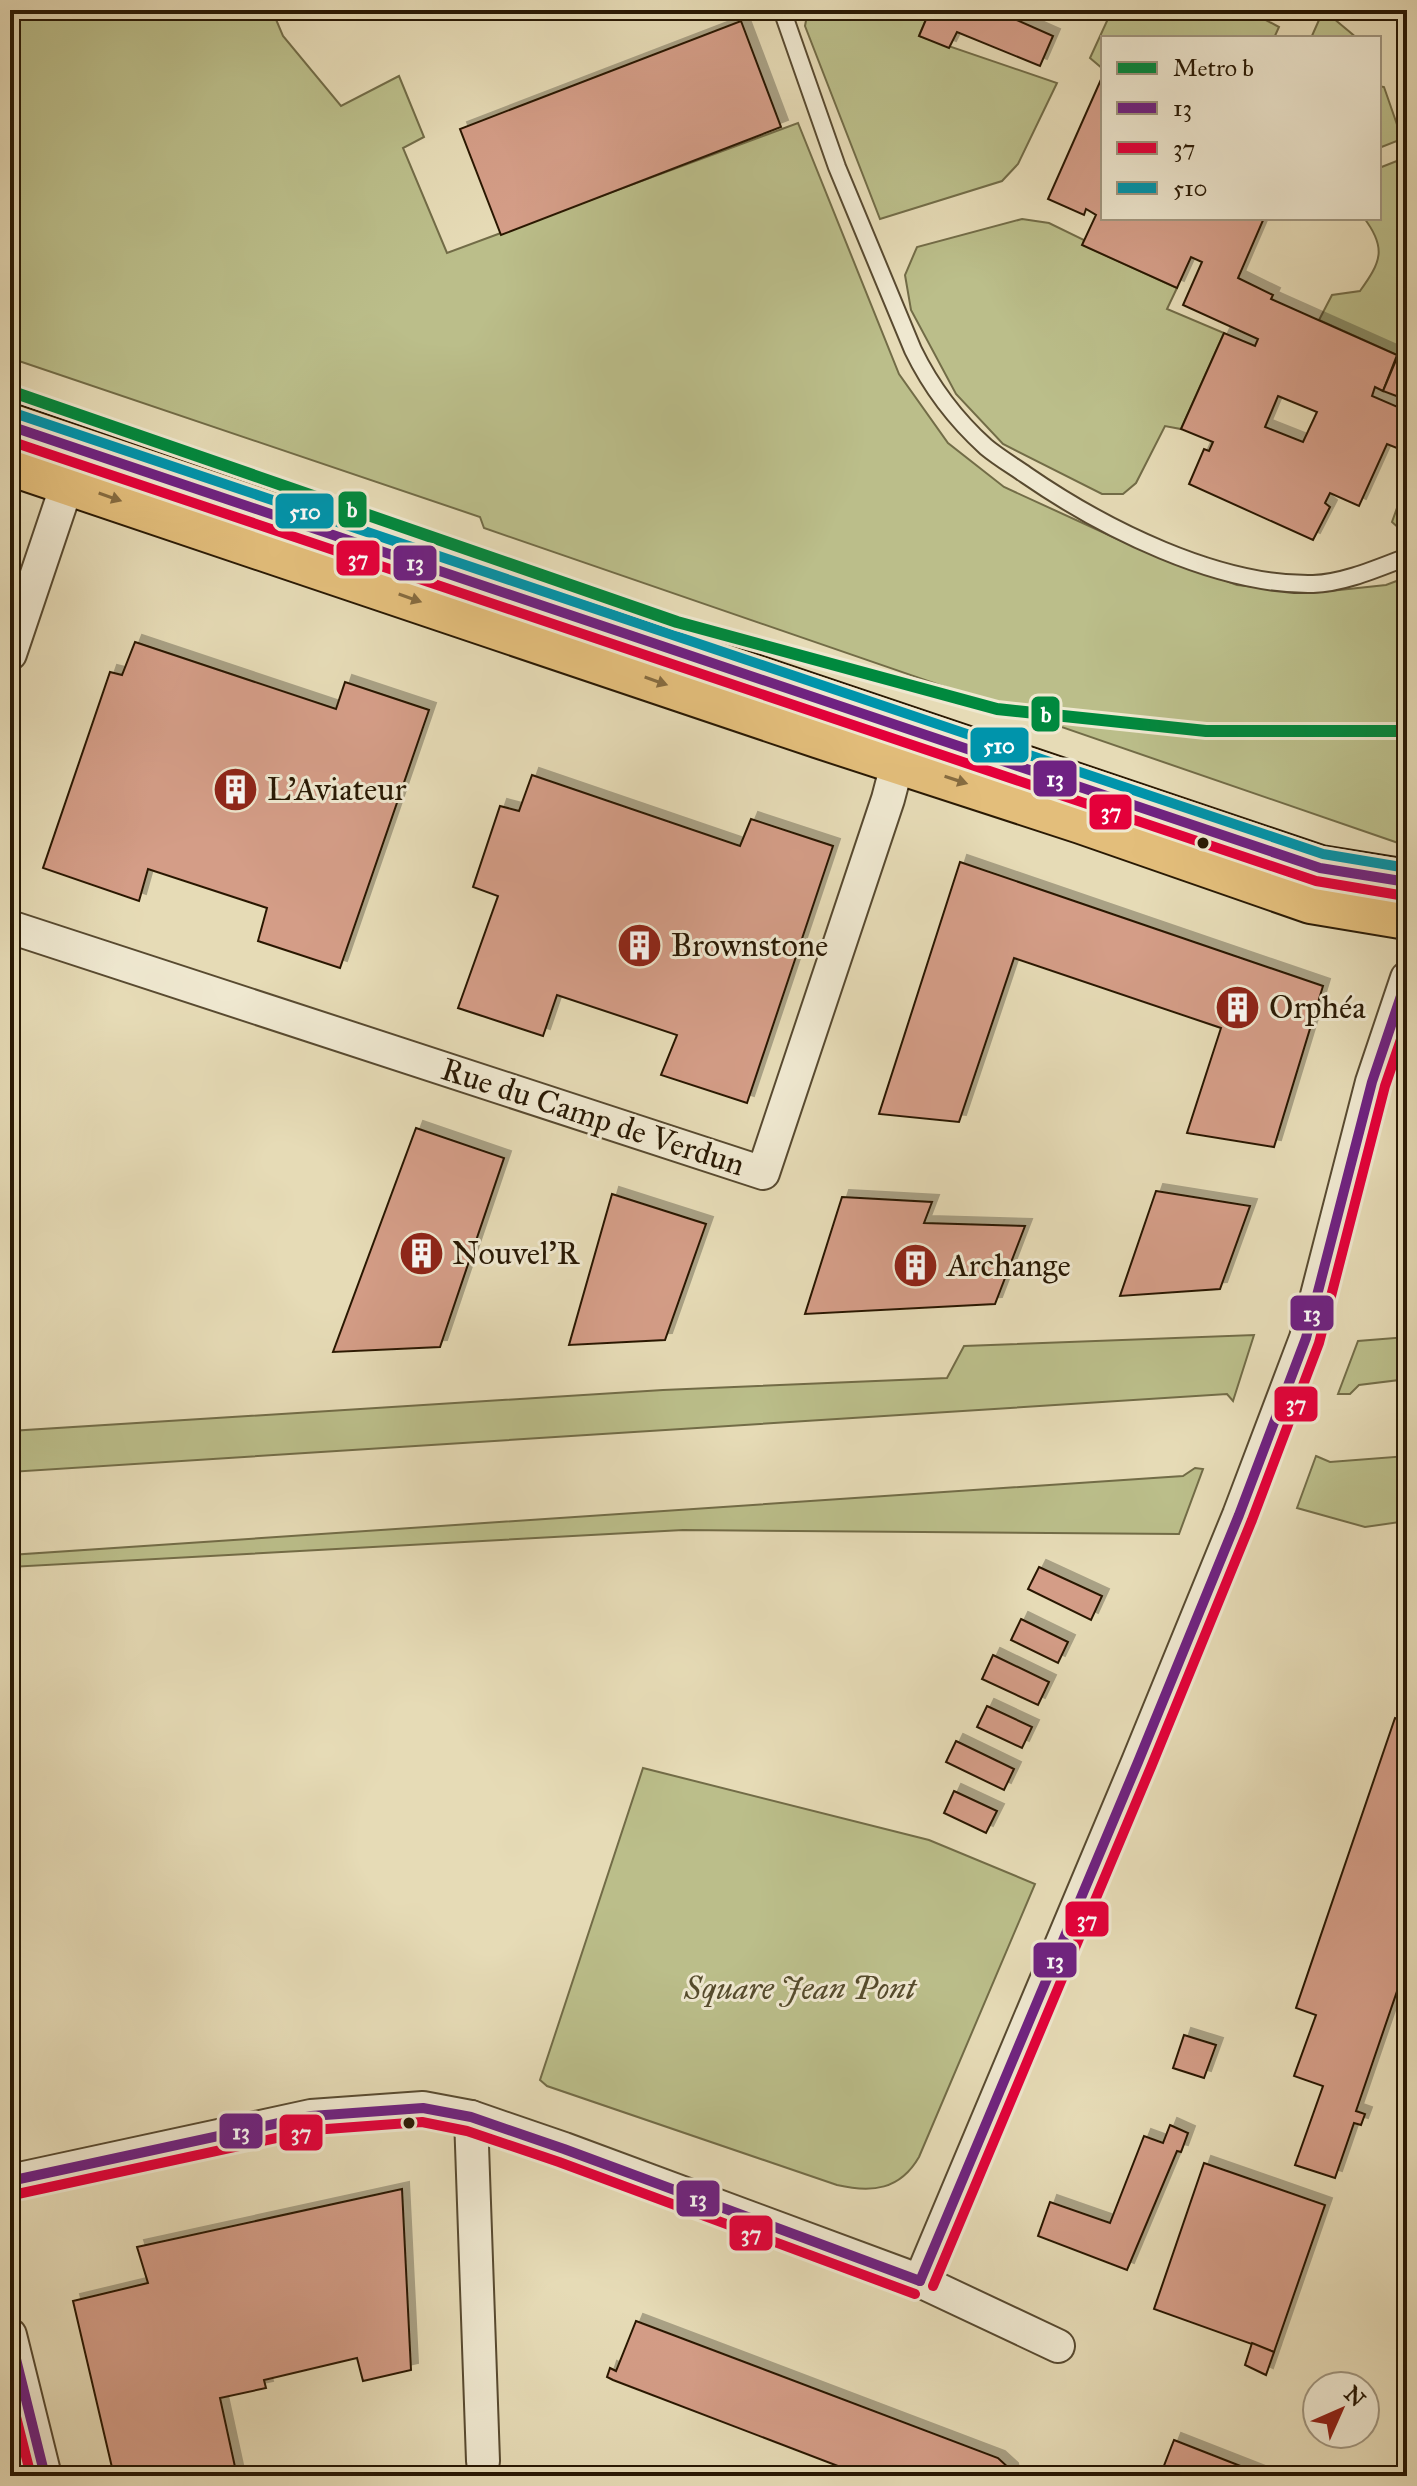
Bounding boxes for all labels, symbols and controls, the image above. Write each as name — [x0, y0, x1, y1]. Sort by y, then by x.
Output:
legend — [1101, 36, 1381, 220]
text: Metro b — [1173, 53, 1254, 83]
text: 13 — [1173, 93, 1192, 123]
text: 37 — [1173, 133, 1195, 163]
text: 510 — [1173, 173, 1208, 203]
line badge: b — [337, 490, 368, 529]
one-way arrow — [99, 491, 123, 503]
line badge: 510 — [274, 492, 335, 530]
text: b — [346, 496, 358, 523]
text: 510 — [289, 498, 321, 525]
line badge: 37 — [335, 539, 381, 577]
line badge: 13 — [392, 544, 438, 582]
text: 37 — [348, 545, 369, 572]
text: 13 — [406, 549, 424, 576]
one-way arrow — [398, 592, 422, 604]
one-way arrow — [644, 675, 668, 687]
line badge: b — [1030, 695, 1061, 733]
text: b — [1040, 701, 1052, 728]
line badge: 510 — [969, 726, 1030, 764]
text: 510 — [983, 732, 1015, 759]
line badge: 13 — [1032, 759, 1078, 798]
building icon: L'Aviateur — [212, 765, 260, 813]
text: 13 — [1046, 765, 1064, 792]
place label: L'Aviateur — [267, 770, 406, 809]
one-way arrow — [944, 774, 968, 787]
line badge: 37 — [1088, 793, 1133, 831]
text: 37 — [1101, 798, 1122, 825]
unlabelled marker — [1195, 835, 1211, 851]
building icon: Brownstone — [616, 921, 664, 969]
place label: Brownstone — [671, 926, 828, 965]
building icon: Orphéa — [1214, 983, 1262, 1031]
place label: Orphéa — [1269, 988, 1366, 1027]
street label: Rue du Camp de Verdun — [436, 1050, 750, 1184]
building icon: Nouvel'R — [397, 1229, 445, 1277]
place label: Nouvel'R — [452, 1234, 581, 1273]
building icon: Archange — [892, 1241, 940, 1289]
place label: Archange — [945, 1246, 1071, 1285]
line badge: 13 — [1289, 1294, 1335, 1332]
text: 13 — [1303, 1300, 1321, 1327]
line badge: 37 — [1273, 1385, 1319, 1423]
text: 37 — [1286, 1390, 1307, 1417]
line badge: 37 — [1064, 1900, 1110, 1938]
text: 37 — [1077, 1906, 1098, 1933]
line badge: 13 — [1032, 1941, 1078, 1979]
text: 13 — [1046, 1947, 1064, 1974]
park label: Square Jean Pont — [683, 1969, 918, 2008]
line badge: 13 — [218, 2112, 264, 2150]
line badge: 37 — [278, 2113, 324, 2152]
unlabelled marker — [401, 2115, 417, 2131]
text: 13 — [232, 2118, 250, 2145]
text: 37 — [291, 2119, 312, 2146]
line badge: 13 — [675, 2179, 721, 2218]
text: 13 — [689, 2185, 707, 2212]
line badge: 37 — [728, 2214, 774, 2252]
text: 37 — [741, 2220, 762, 2247]
north arrow — [1301, 2370, 1381, 2450]
text: N — [1339, 2380, 1371, 2413]

